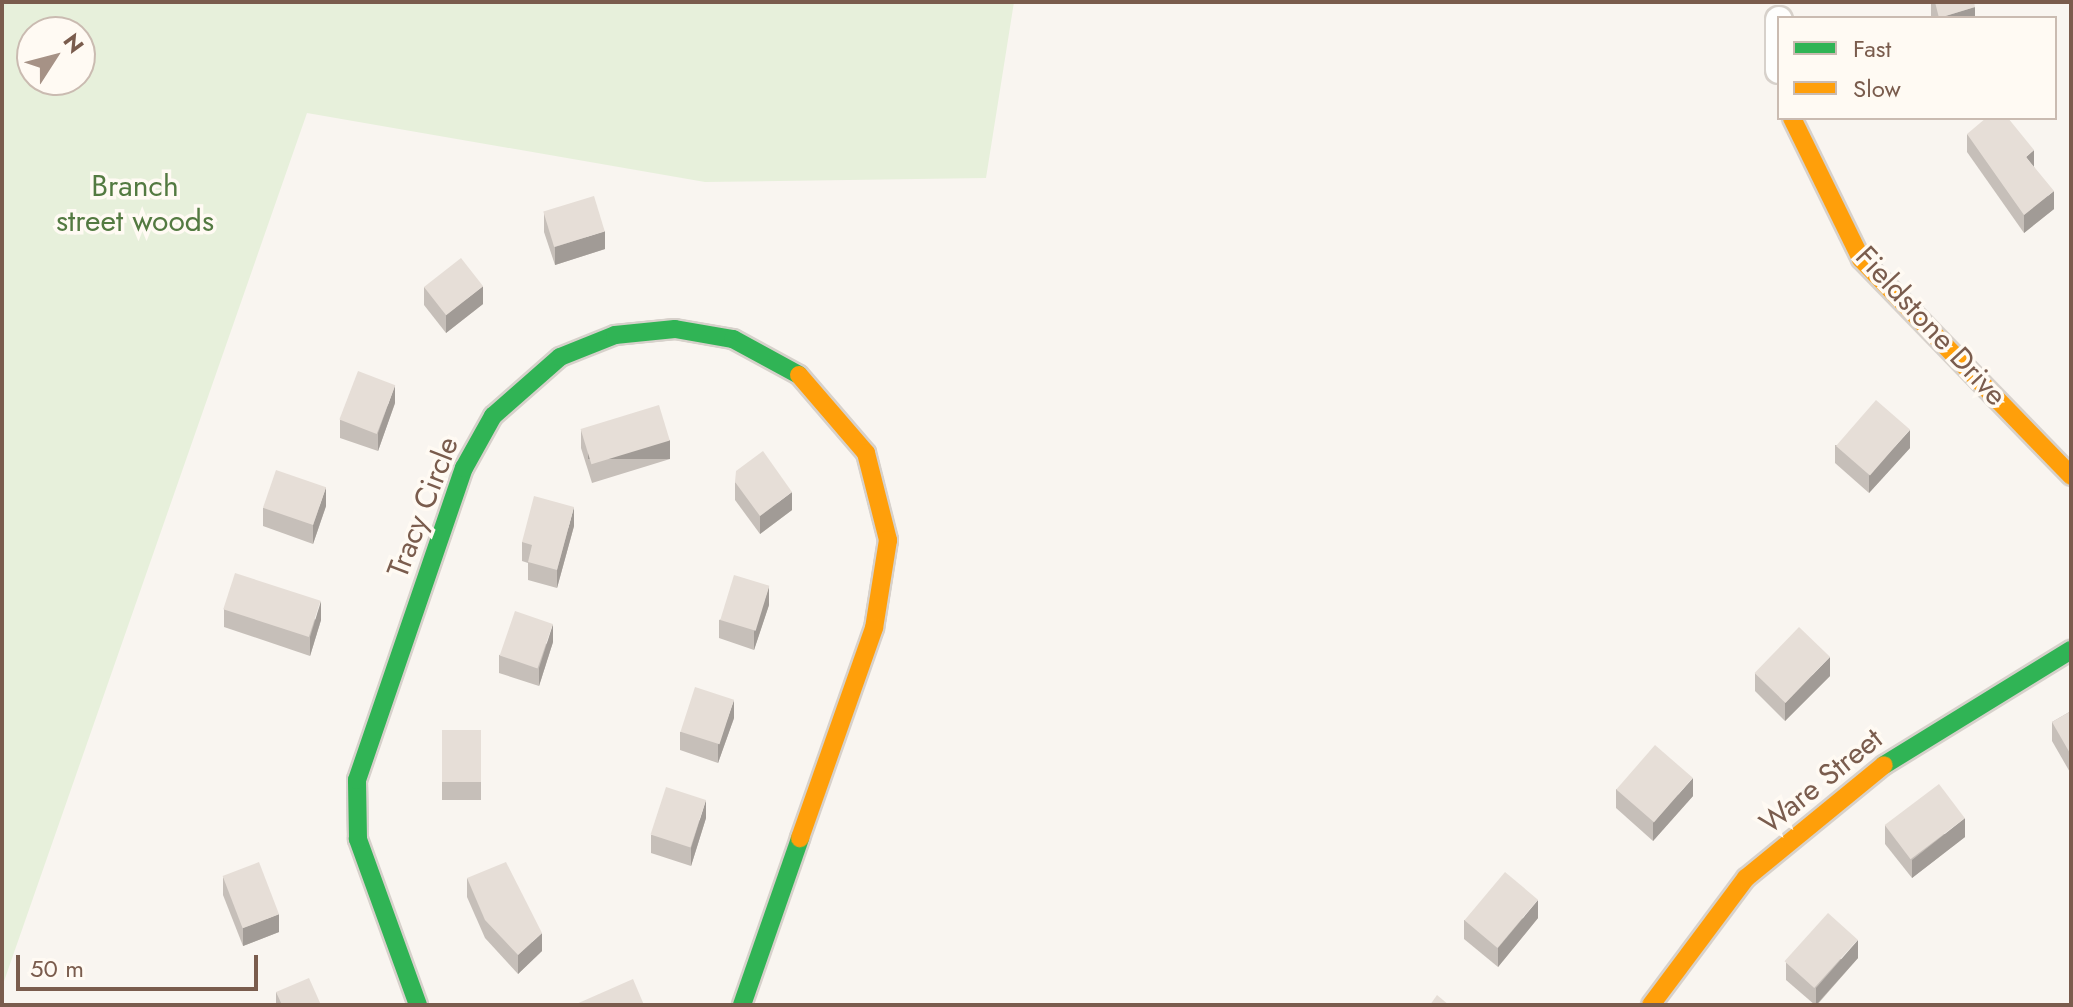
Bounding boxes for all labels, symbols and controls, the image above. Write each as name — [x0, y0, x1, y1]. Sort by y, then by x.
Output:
north arrow — [16, 16, 96, 96]
legend — [1777, 16, 2057, 120]
text: N — [56, 27, 92, 60]
text: Fast — [1853, 31, 1891, 66]
text: Slow — [1853, 71, 1901, 106]
park label: Branch street woods — [56, 168, 214, 238]
street label: Fieldstone Drive — [1848, 239, 2014, 413]
street label: Tracy Circle — [380, 432, 466, 582]
street label: Ware Street — [1753, 721, 1889, 841]
scale bar — [20, 939, 262, 989]
text: 50 m — [30, 951, 84, 986]

